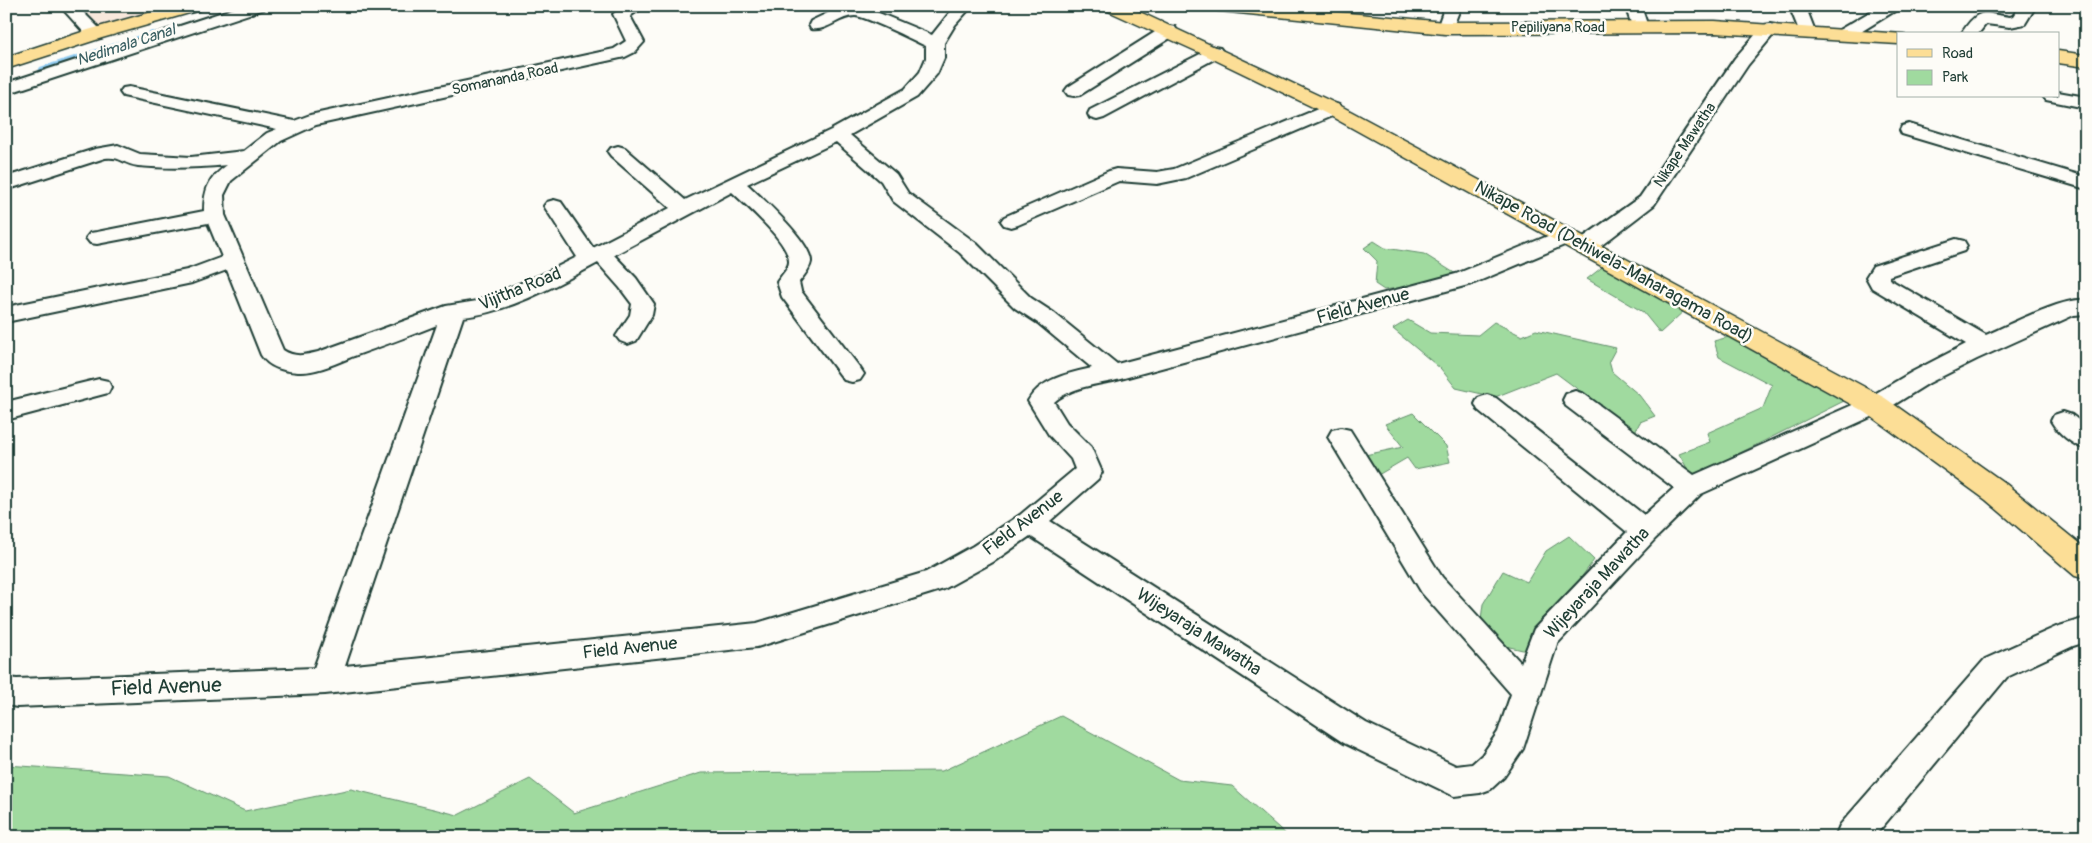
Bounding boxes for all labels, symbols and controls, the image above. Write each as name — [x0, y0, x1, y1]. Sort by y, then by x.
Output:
street label: Pepiliyana Road — [1511, 18, 1605, 37]
water label: Nedimala Canal — [74, 19, 180, 70]
legend — [1897, 32, 2060, 98]
text: Road — [1942, 44, 1973, 63]
street label: Somananda Road — [450, 58, 560, 100]
text: Park — [1942, 68, 1969, 87]
street label: Nikape Mawatha — [1650, 99, 1720, 191]
street label: Nikape Road (Dehiwela-Maharagama Road) — [1471, 176, 1757, 348]
street label: Vijitha Road — [475, 262, 565, 316]
street label: Field Avenue — [1314, 283, 1412, 329]
street label: Field Avenue — [978, 485, 1068, 561]
street label: Wijeyaraja Mawatha — [1539, 522, 1655, 644]
street label: Wijeyaraja Mawatha — [1132, 583, 1266, 681]
street label: Field Avenue — [581, 632, 679, 664]
street label: Field Avenue — [110, 672, 223, 702]

